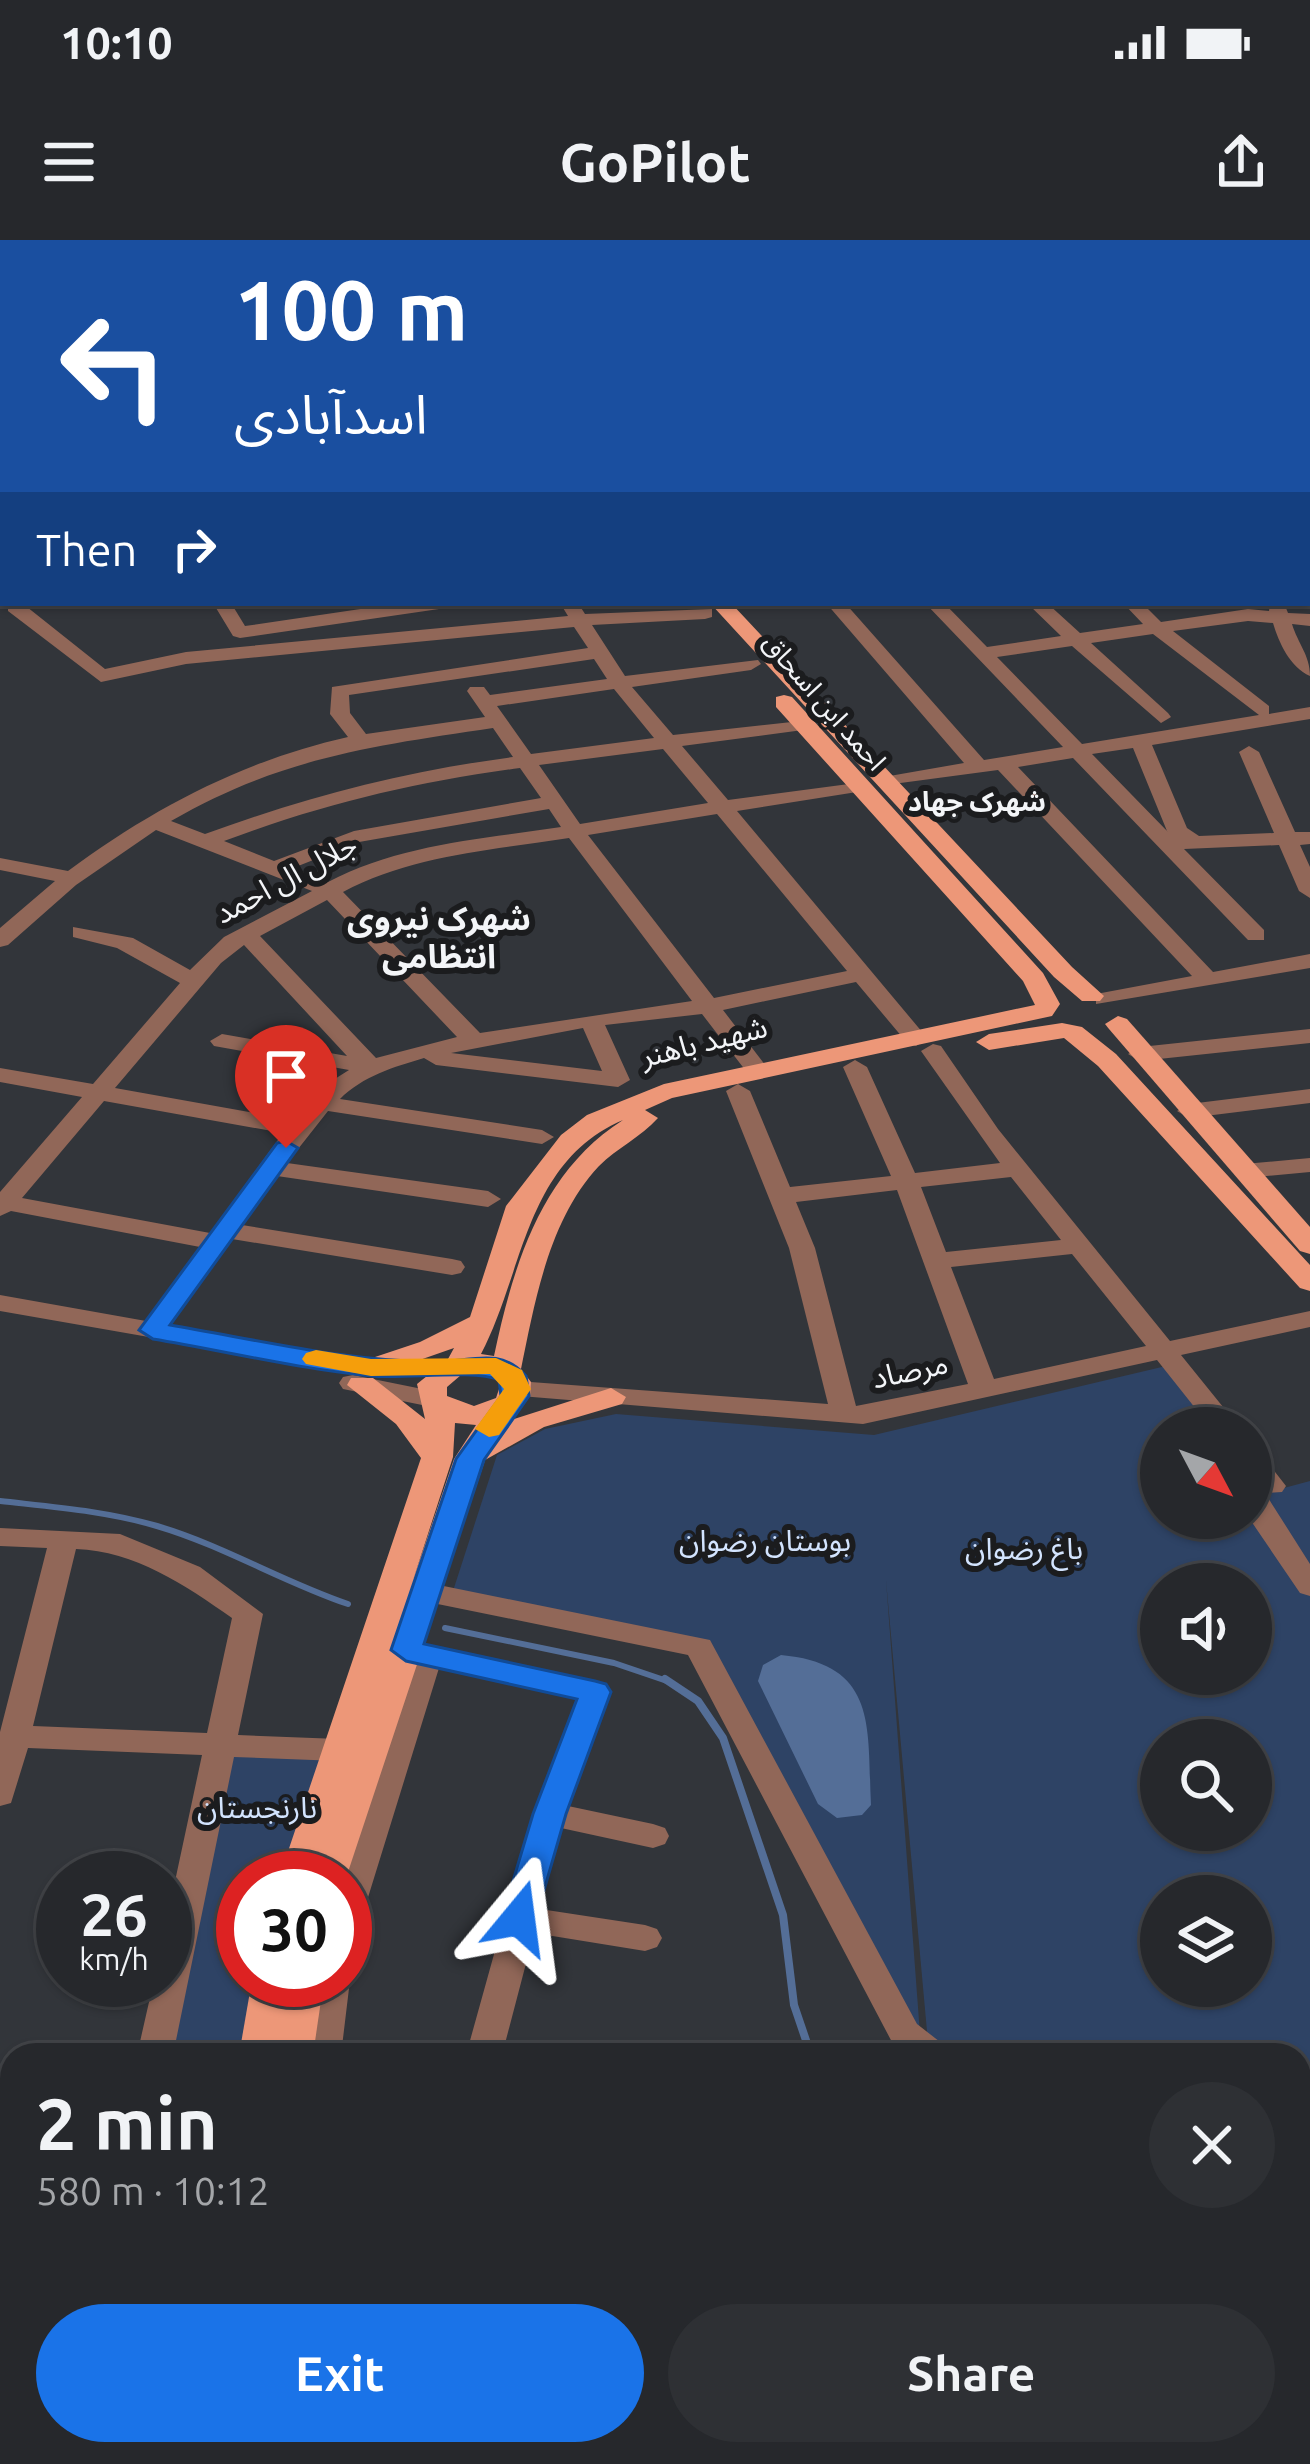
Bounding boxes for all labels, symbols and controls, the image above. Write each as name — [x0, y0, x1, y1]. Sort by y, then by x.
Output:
text: 10:10 — [60, 17, 173, 68]
icon: menu — [36, 129, 102, 195]
icon: share — [1208, 129, 1274, 195]
text: GoPilot — [559, 132, 751, 192]
text: 100 m — [234, 262, 468, 356]
icon: left — [36, 288, 192, 444]
text: اسدآبادی — [234, 384, 428, 444]
icon: right — [161, 516, 227, 582]
text: Then — [36, 524, 137, 575]
street label: احمد ابن اسحاق — [756, 627, 892, 777]
district label: شهرک جهاد — [908, 786, 1046, 818]
street label: جلال ال احمد — [209, 826, 363, 932]
district label: شهرک نیروی انتظامی — [347, 899, 531, 976]
street label: شهید باهنر — [636, 1009, 771, 1074]
pin — [235, 1025, 337, 1148]
icon: arrive — [253, 1043, 319, 1109]
street label: مرصاد — [869, 1345, 951, 1396]
north arrow — [1140, 1407, 1272, 1539]
map controls — [1140, 1407, 1272, 2007]
park label: بوستان رضوان — [679, 1523, 851, 1558]
park label: باغ رضوان — [965, 1531, 1083, 1571]
button: sound — [1140, 1563, 1272, 1695]
button: search — [1140, 1719, 1272, 1851]
park label: نارنجستان — [197, 1790, 317, 1825]
speed limit sign: 30 — [216, 1851, 372, 2007]
position arrow — [456, 1855, 582, 1981]
button: layers — [1140, 1875, 1272, 2007]
text: 26 — [80, 1880, 148, 1947]
text: km/h — [79, 1942, 149, 1976]
button: close — [1149, 2082, 1275, 2208]
text: 2 min — [36, 2083, 218, 2164]
text: 580 m · 10:12 — [36, 2169, 270, 2212]
button: Exit — [36, 2304, 644, 2442]
button: Share — [668, 2304, 1275, 2442]

